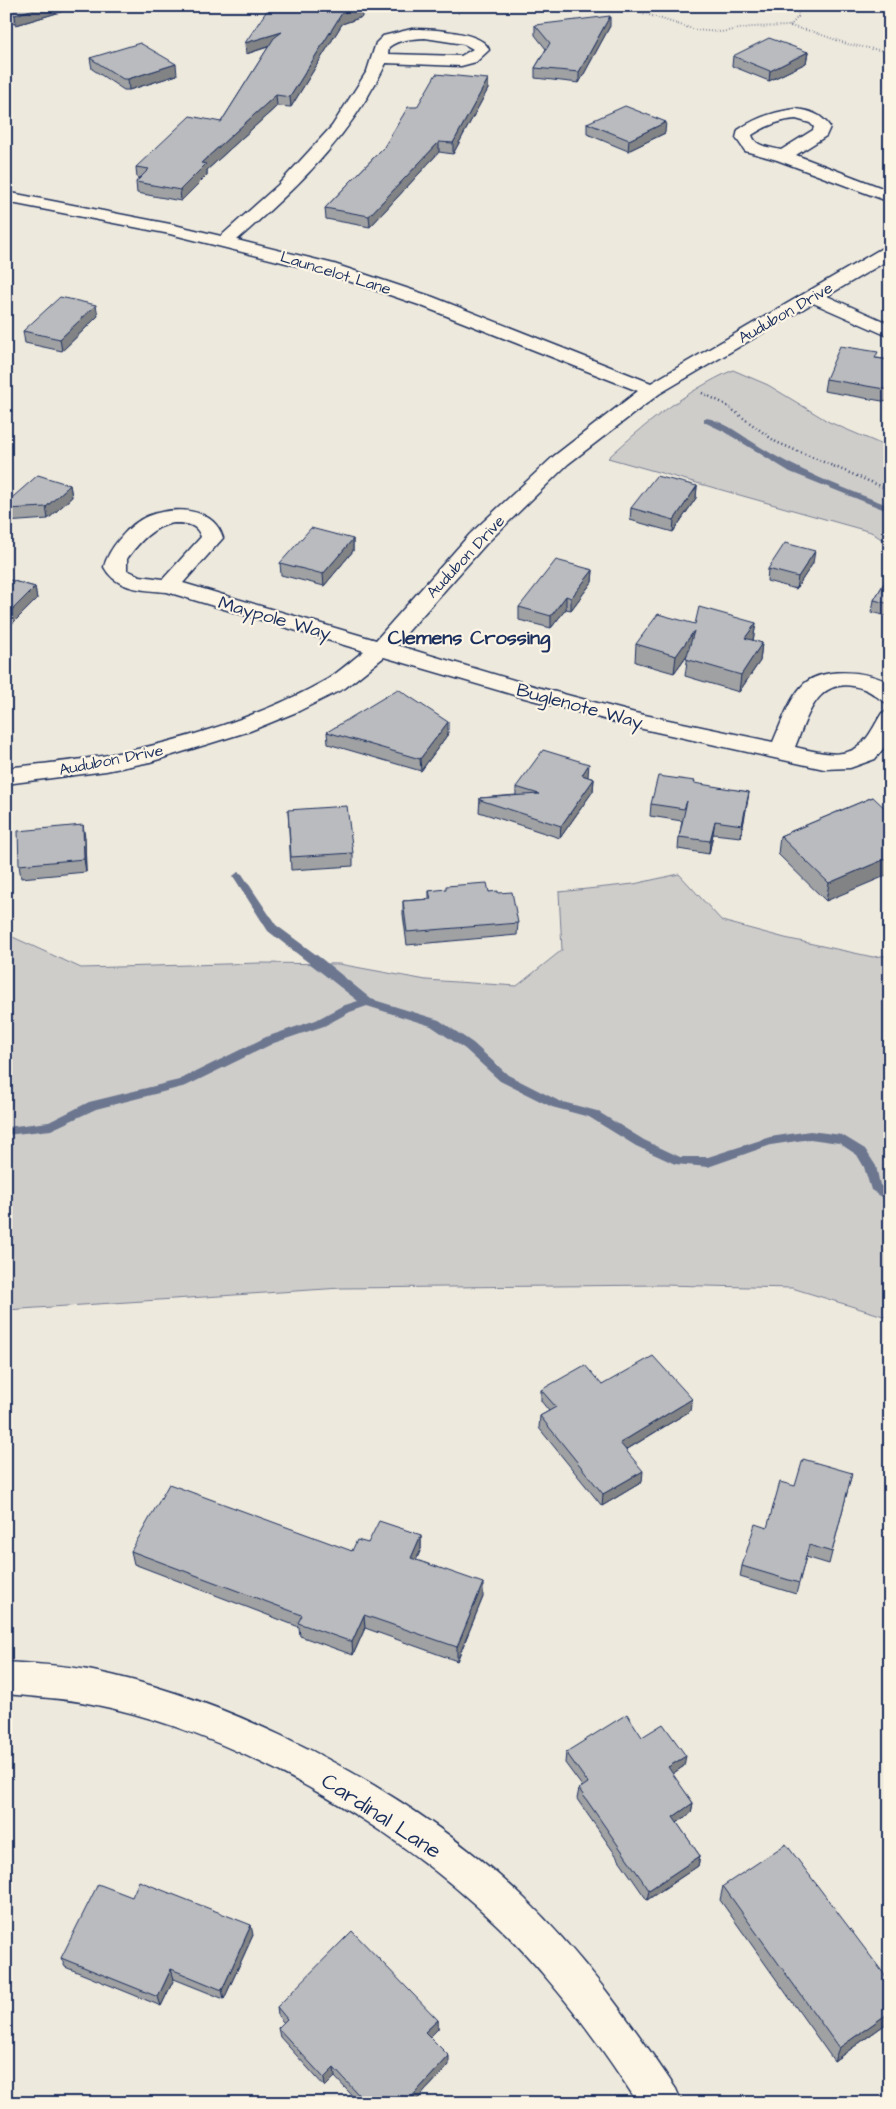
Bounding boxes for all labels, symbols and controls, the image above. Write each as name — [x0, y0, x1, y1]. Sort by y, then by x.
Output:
street label: Launcelot Lane — [278, 246, 394, 300]
street label: Audubon Drive — [734, 277, 837, 349]
street label: Audubon Drive — [422, 510, 510, 603]
street label: Maypole Way — [215, 589, 335, 649]
district label: Clemens Crossing — [388, 624, 551, 653]
street label: Buglenote Way — [513, 677, 646, 737]
street label: Audubon Drive — [57, 739, 165, 781]
street label: Cardinal Lane — [315, 1766, 447, 1867]

